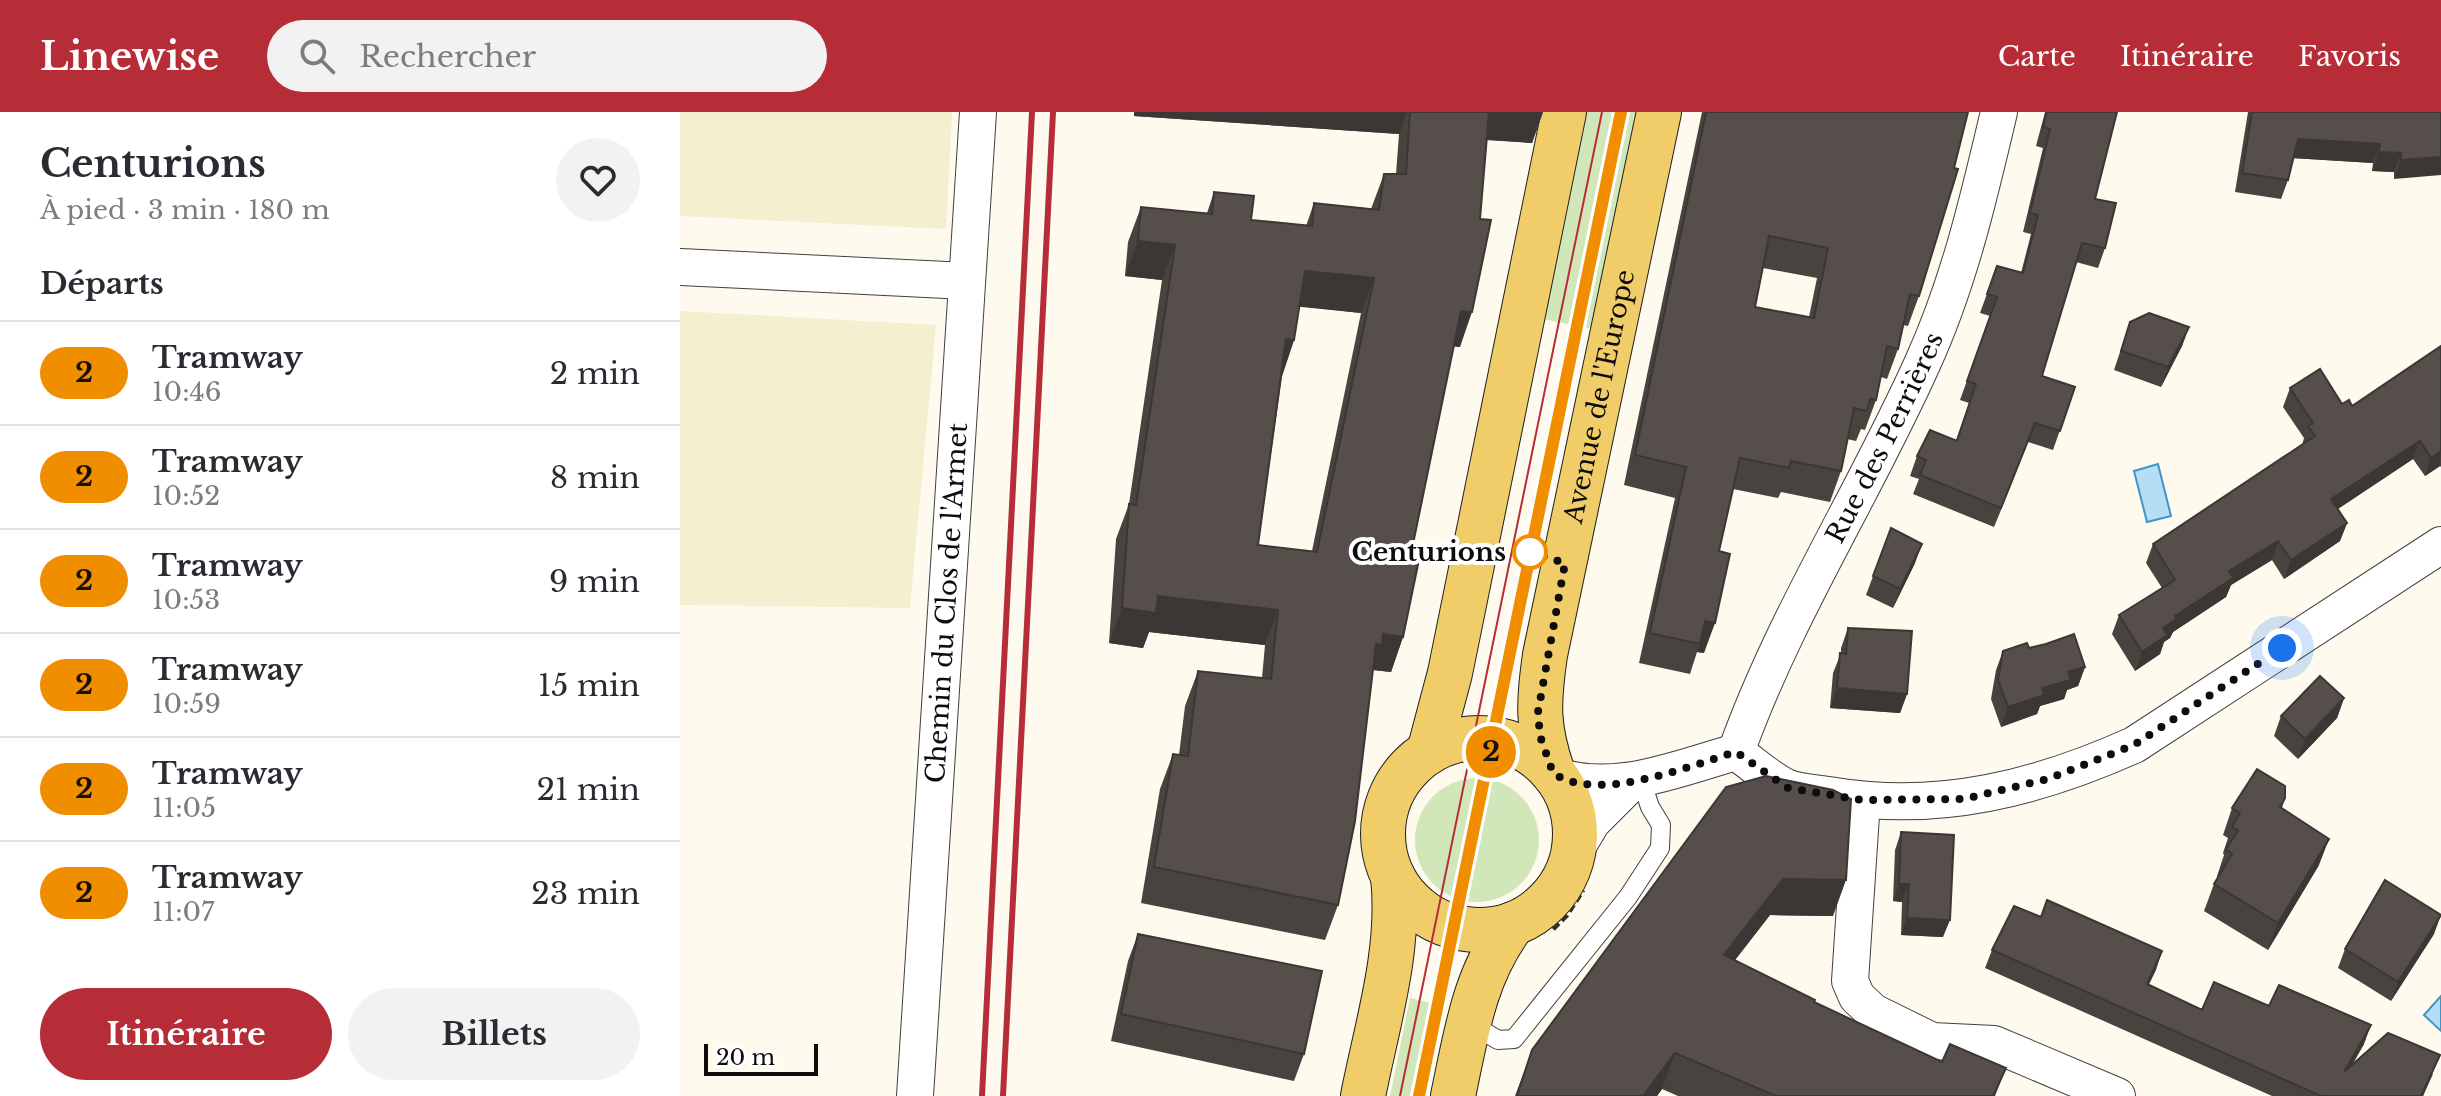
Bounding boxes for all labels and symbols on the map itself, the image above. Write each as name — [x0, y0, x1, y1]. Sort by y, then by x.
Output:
street label: Avenue de l'Europe — [1557, 267, 1641, 527]
street label: Rue des Perrières — [1819, 327, 1950, 549]
street label: Chemin du Clos de l'Armet — [919, 422, 974, 784]
marker: Centurions — [1513, 535, 1547, 569]
place label: Centurions — [1352, 536, 1506, 568]
your location — [2262, 628, 2302, 668]
line badge: 2 — [1465, 726, 1517, 778]
scale bar — [704, 1040, 818, 1076]

